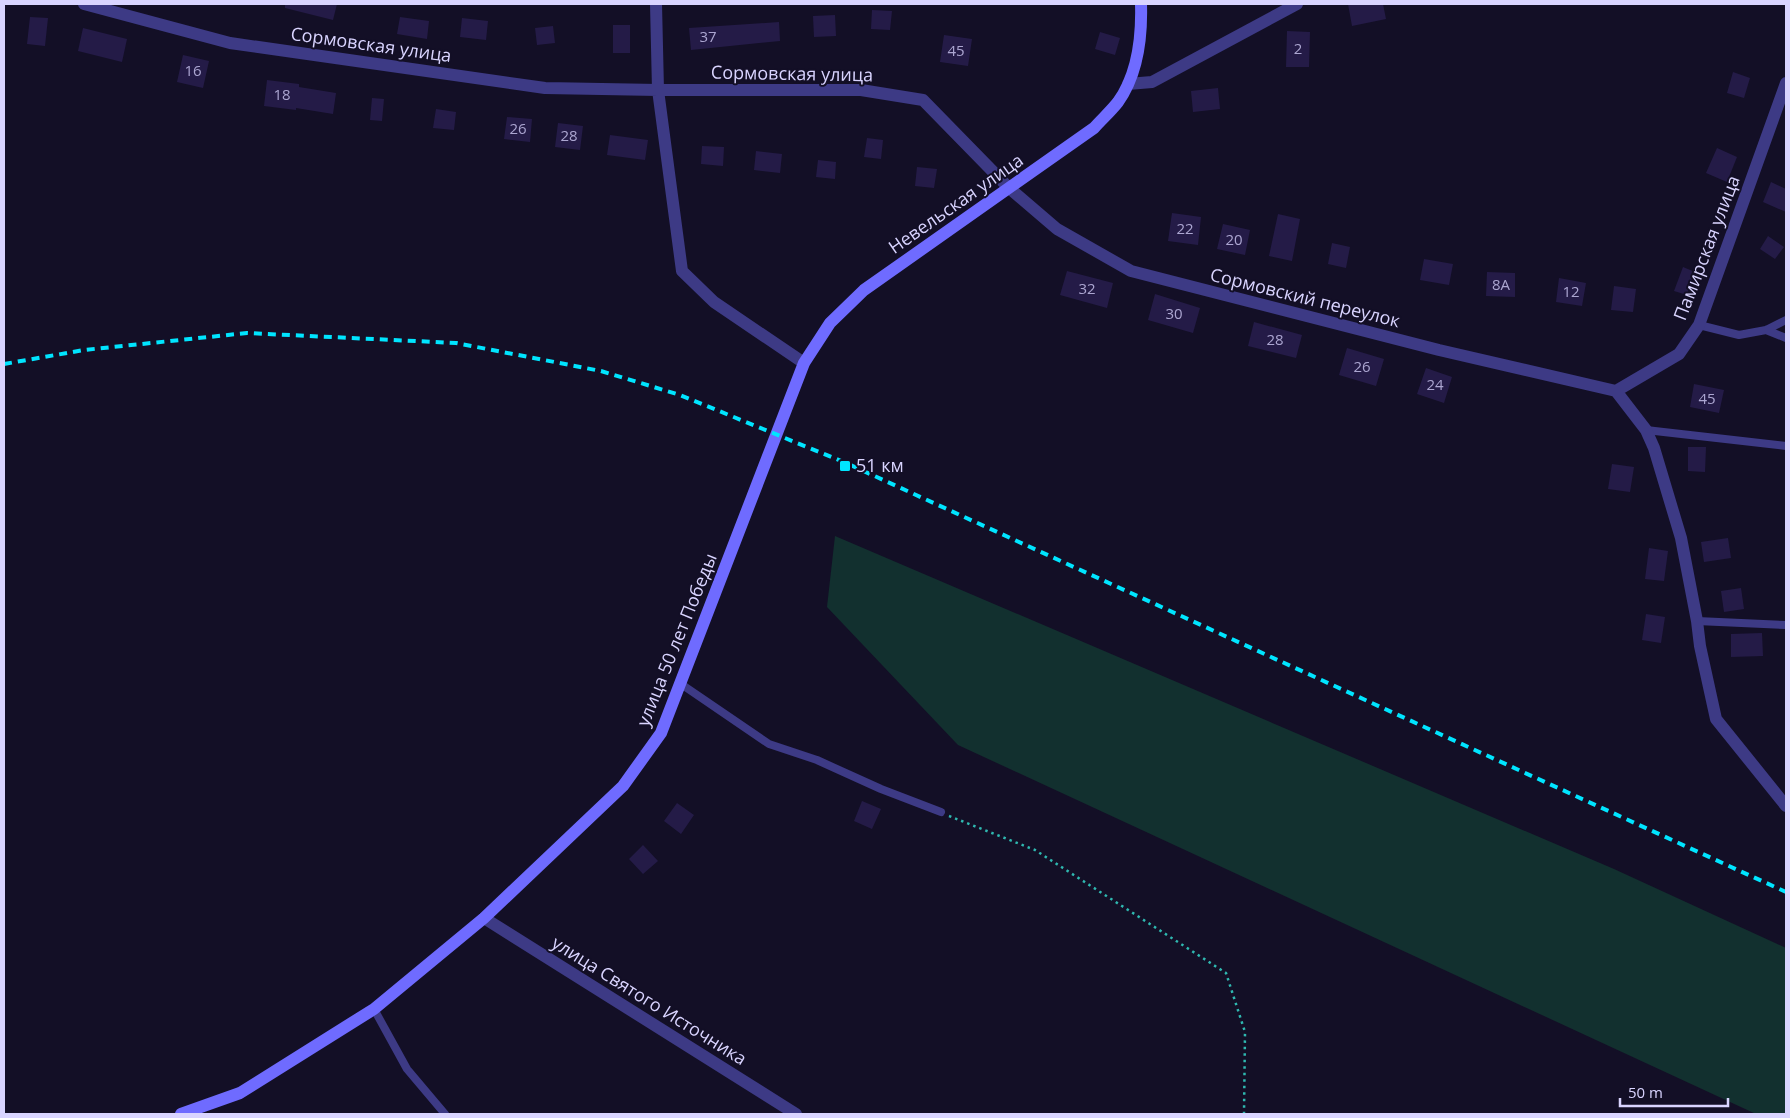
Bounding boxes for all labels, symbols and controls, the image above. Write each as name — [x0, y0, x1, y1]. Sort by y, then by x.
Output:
street label: Сормовская улица — [289, 21, 453, 67]
house number: 37 — [699, 26, 717, 46]
house number: 2 — [1294, 38, 1302, 58]
house number: 45 — [947, 40, 965, 60]
house number: 16 — [184, 60, 202, 80]
street label: Сормовская улица — [711, 60, 873, 86]
house number: 18 — [273, 84, 291, 104]
house number: 26 — [509, 118, 527, 138]
house number: 28 — [560, 125, 578, 145]
street label: Невельская улица — [883, 148, 1028, 259]
street label: Памирская улица — [1667, 172, 1745, 324]
house number: 22 — [1176, 218, 1194, 238]
house number: 20 — [1225, 229, 1243, 249]
street label: Сормовский переулок — [1208, 262, 1403, 332]
house number: 8А — [1492, 274, 1511, 294]
house number: 32 — [1078, 278, 1096, 298]
house number: 12 — [1562, 281, 1580, 301]
house number: 30 — [1165, 303, 1183, 323]
house number: 28 — [1266, 329, 1284, 349]
house number: 26 — [1353, 356, 1371, 376]
house number: 24 — [1426, 374, 1444, 394]
house number: 45 — [1698, 388, 1716, 408]
place label: 51 км — [856, 453, 904, 477]
marker: 51 км — [838, 459, 852, 473]
street label: улица 50 лет Победы — [630, 550, 722, 730]
street label: улица Святого Источника — [548, 930, 752, 1070]
scale bar — [1620, 1076, 1728, 1108]
text: 50 m — [1628, 1082, 1663, 1102]

